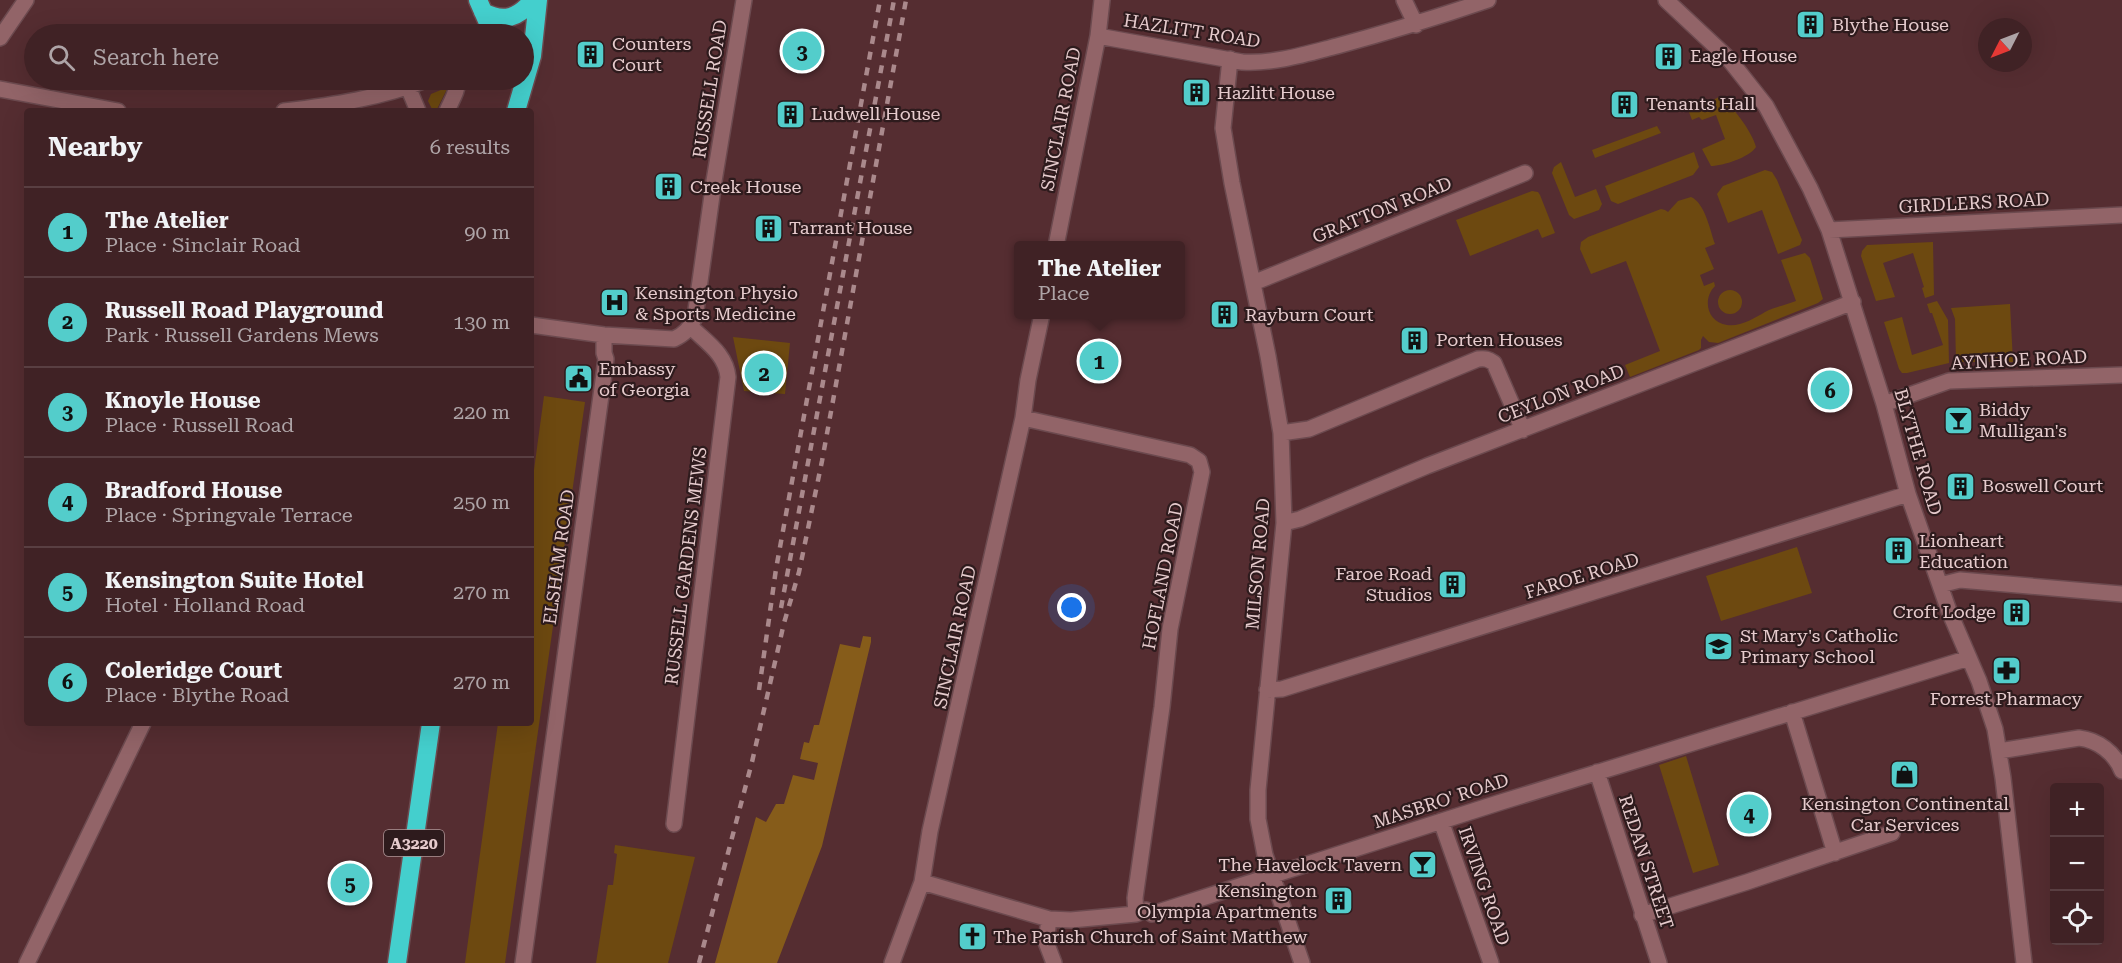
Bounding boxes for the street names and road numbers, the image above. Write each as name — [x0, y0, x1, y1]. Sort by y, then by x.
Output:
street label: HAZLITT ROAD — [1122, 9, 1262, 52]
street label: RUSSELL ROAD — [688, 18, 731, 160]
street label: SINCLAIR ROAD — [1036, 45, 1085, 192]
street label: GRATTON ROAD — [1309, 172, 1455, 247]
street label: GIRDLERS ROAD — [1898, 188, 2050, 217]
street label: AYNHOE ROAD — [1950, 345, 2088, 374]
street label: CEYLON ROAD — [1495, 360, 1627, 427]
street label: BLYTHE ROAD — [1890, 386, 1947, 518]
street label: RUSSELL GARDENS MEWS — [660, 446, 711, 686]
street label: ELSHAM ROAD — [539, 488, 578, 626]
street label: MILSON ROAD — [1241, 497, 1274, 631]
street label: HOFLAND ROAD — [1138, 500, 1187, 651]
street label: FAROE ROAD — [1522, 548, 1642, 603]
street label: SINCLAIR ROAD — [929, 563, 980, 710]
street label: MASBRO' ROAD — [1370, 769, 1511, 832]
street label: REDAN STREET — [1615, 792, 1678, 931]
street label: IRVING ROAD — [1454, 824, 1515, 948]
road number: A3220 — [384, 830, 444, 856]

